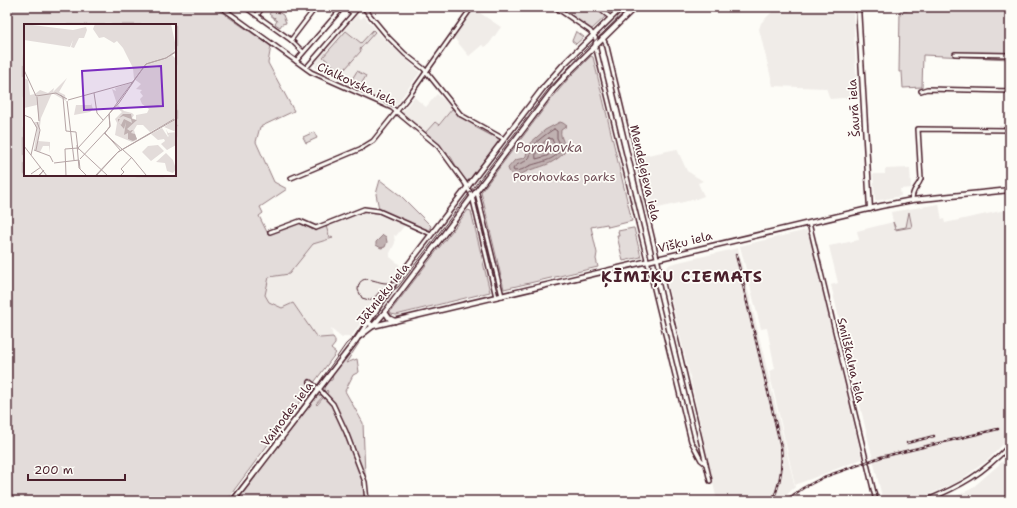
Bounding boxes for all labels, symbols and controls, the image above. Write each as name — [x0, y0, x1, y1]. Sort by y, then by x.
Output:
inset map — [24, 24, 176, 176]
street label: Cialkovska iela — [315, 59, 400, 110]
street label: Šaurā iela — [844, 78, 864, 138]
street label: Mendeļejeva iela — [626, 123, 664, 223]
water label: Porohovka — [516, 139, 582, 156]
park label: Porohovkas parks — [513, 169, 615, 185]
street label: Višķu iela — [656, 227, 714, 256]
street label: Jātnieku iela — [353, 259, 413, 328]
district label: ĶĪMIĶU CIEMATS — [601, 266, 763, 288]
street label: Smilškalna iela — [833, 316, 869, 405]
street label: Vaiņodes iela — [257, 378, 317, 450]
scale bar — [28, 456, 125, 482]
text: 200 m — [34, 462, 73, 478]

